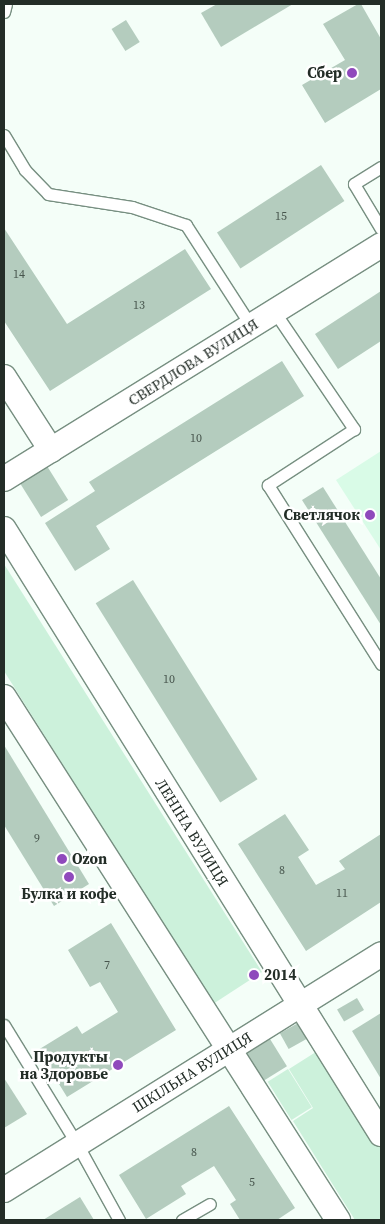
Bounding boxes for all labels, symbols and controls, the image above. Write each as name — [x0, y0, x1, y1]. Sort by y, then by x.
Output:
place label: Сбер — [307, 64, 342, 82]
marker: Сбер — [346, 67, 358, 79]
house number: 15 — [275, 210, 287, 224]
house number: 14 — [13, 268, 25, 282]
house number: 13 — [133, 299, 145, 313]
street label: СВЕРДЛОВА ВУЛИЦЯ — [125, 315, 261, 409]
house number: 10 — [190, 432, 202, 446]
place label: Светлячок — [283, 506, 360, 524]
marker: Светлячок — [364, 509, 376, 521]
house number: 10 — [163, 673, 175, 687]
street label: ЛЕНІНА ВУЛИЦЯ — [152, 775, 232, 889]
house number: 9 — [34, 832, 40, 846]
place label: Ozon — [72, 850, 107, 868]
marker: Ozon — [56, 853, 68, 865]
house number: 8 — [279, 864, 285, 878]
marker: Булка и кофе — [63, 871, 75, 883]
place label: Булка и кофе — [21, 885, 117, 903]
house number: 11 — [336, 887, 348, 901]
house number: 7 — [104, 959, 110, 973]
place label: 2014 — [264, 966, 297, 984]
marker: 2014 — [248, 969, 260, 981]
street label: ШКІЛЬНА ВУЛИЦЯ — [129, 1028, 255, 1116]
place label: Продукты на Здоровье — [20, 1047, 108, 1082]
marker: Продукты на Здоровье — [112, 1059, 124, 1071]
house number: 8 — [191, 1146, 197, 1160]
house number: 5 — [249, 1176, 255, 1190]

